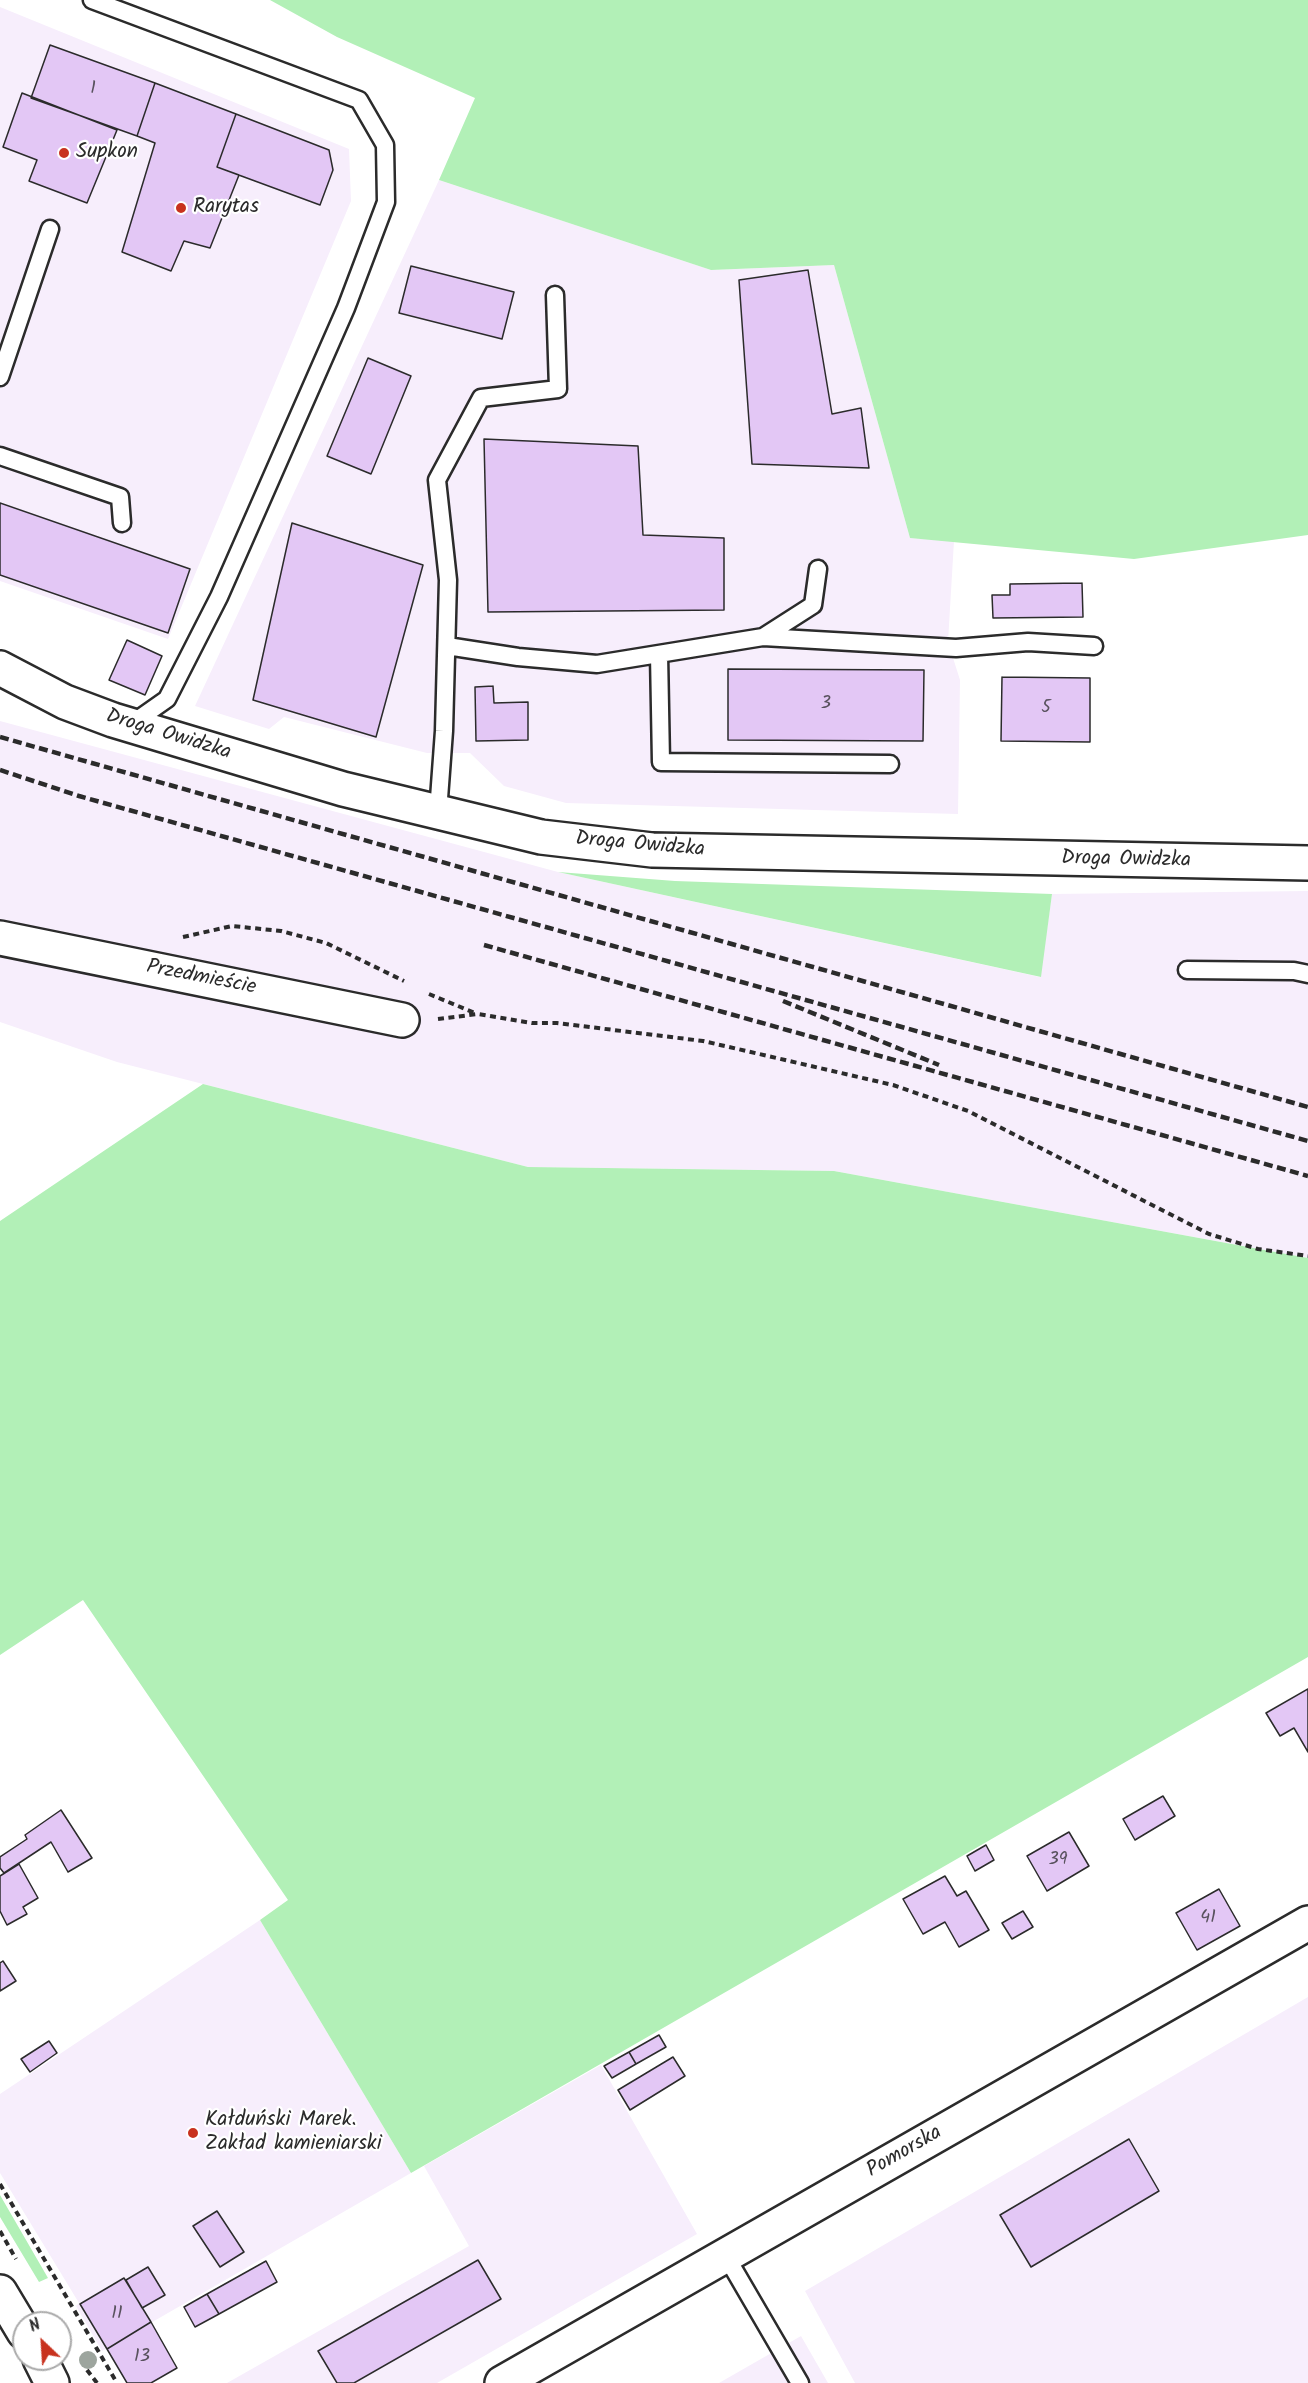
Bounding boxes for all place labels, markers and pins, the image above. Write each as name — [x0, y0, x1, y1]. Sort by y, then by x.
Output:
place label: Supkon — [76, 140, 138, 166]
marker: Supkon — [57, 146, 71, 160]
place label: Rarytas — [193, 195, 259, 221]
marker: Rarytas — [174, 201, 188, 215]
place label: Kałduński Marek. Zakład kamieniarski — [205, 2108, 382, 2158]
marker: Kałduński Marek. Zakład kamieniarski — [186, 2126, 200, 2140]

